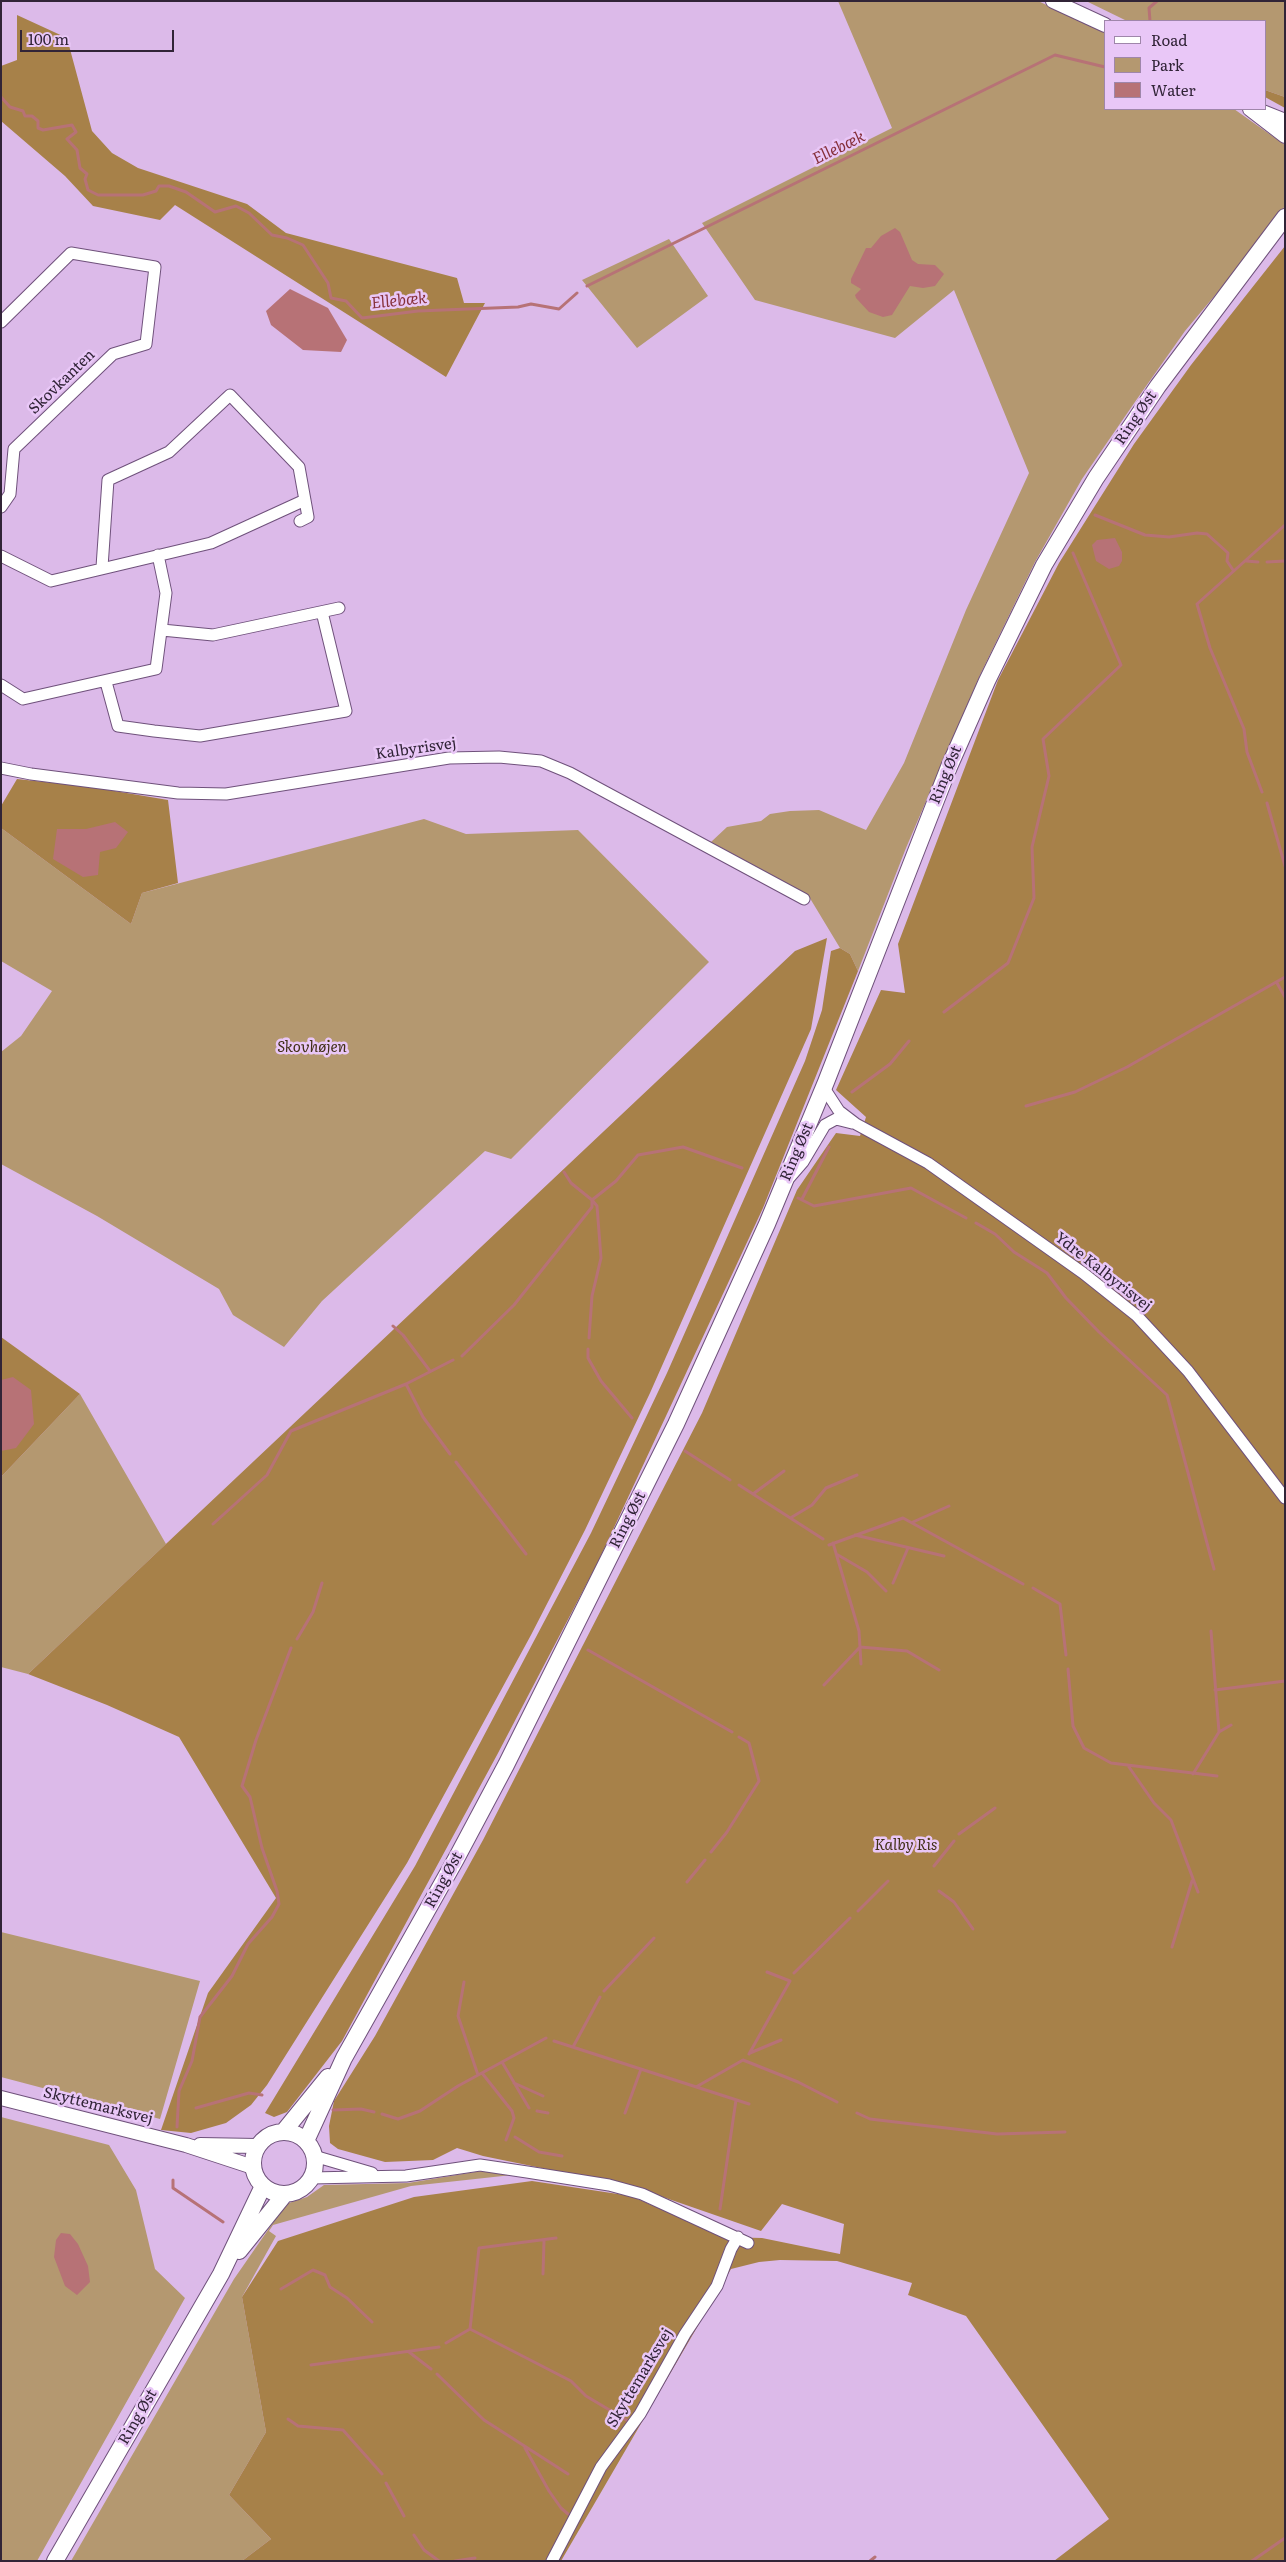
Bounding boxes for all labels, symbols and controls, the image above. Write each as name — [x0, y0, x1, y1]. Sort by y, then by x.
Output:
scale bar — [22, 20, 176, 52]
legend — [1104, 20, 1266, 110]
text: 100 m — [28, 27, 69, 50]
text: Road — [1151, 28, 1187, 51]
text: Park — [1151, 53, 1184, 76]
text: Water — [1151, 78, 1196, 101]
water label: Ellebæk — [810, 127, 868, 169]
water label: Ellebæk — [370, 289, 428, 313]
street label: Skovkanten — [25, 346, 99, 418]
street label: Ring Øst — [1111, 388, 1161, 448]
street label: Kalbyrisvej — [374, 734, 458, 764]
street label: Ring Øst — [926, 743, 966, 807]
park label: Skovhøjen — [277, 1039, 347, 1057]
street label: Ring Øst — [777, 1120, 817, 1184]
street label: Ydre Kalbyrisvej — [1051, 1229, 1155, 1315]
street label: Ring Øst — [606, 1489, 650, 1551]
park label: Kalby Ris — [875, 1837, 937, 1855]
street label: Ring Øst — [421, 1849, 467, 1911]
street label: Skyttemarksvej — [41, 2084, 155, 2128]
street label: Skyttemarksvej — [603, 2325, 677, 2431]
street label: Ring Øst — [115, 2386, 161, 2448]

